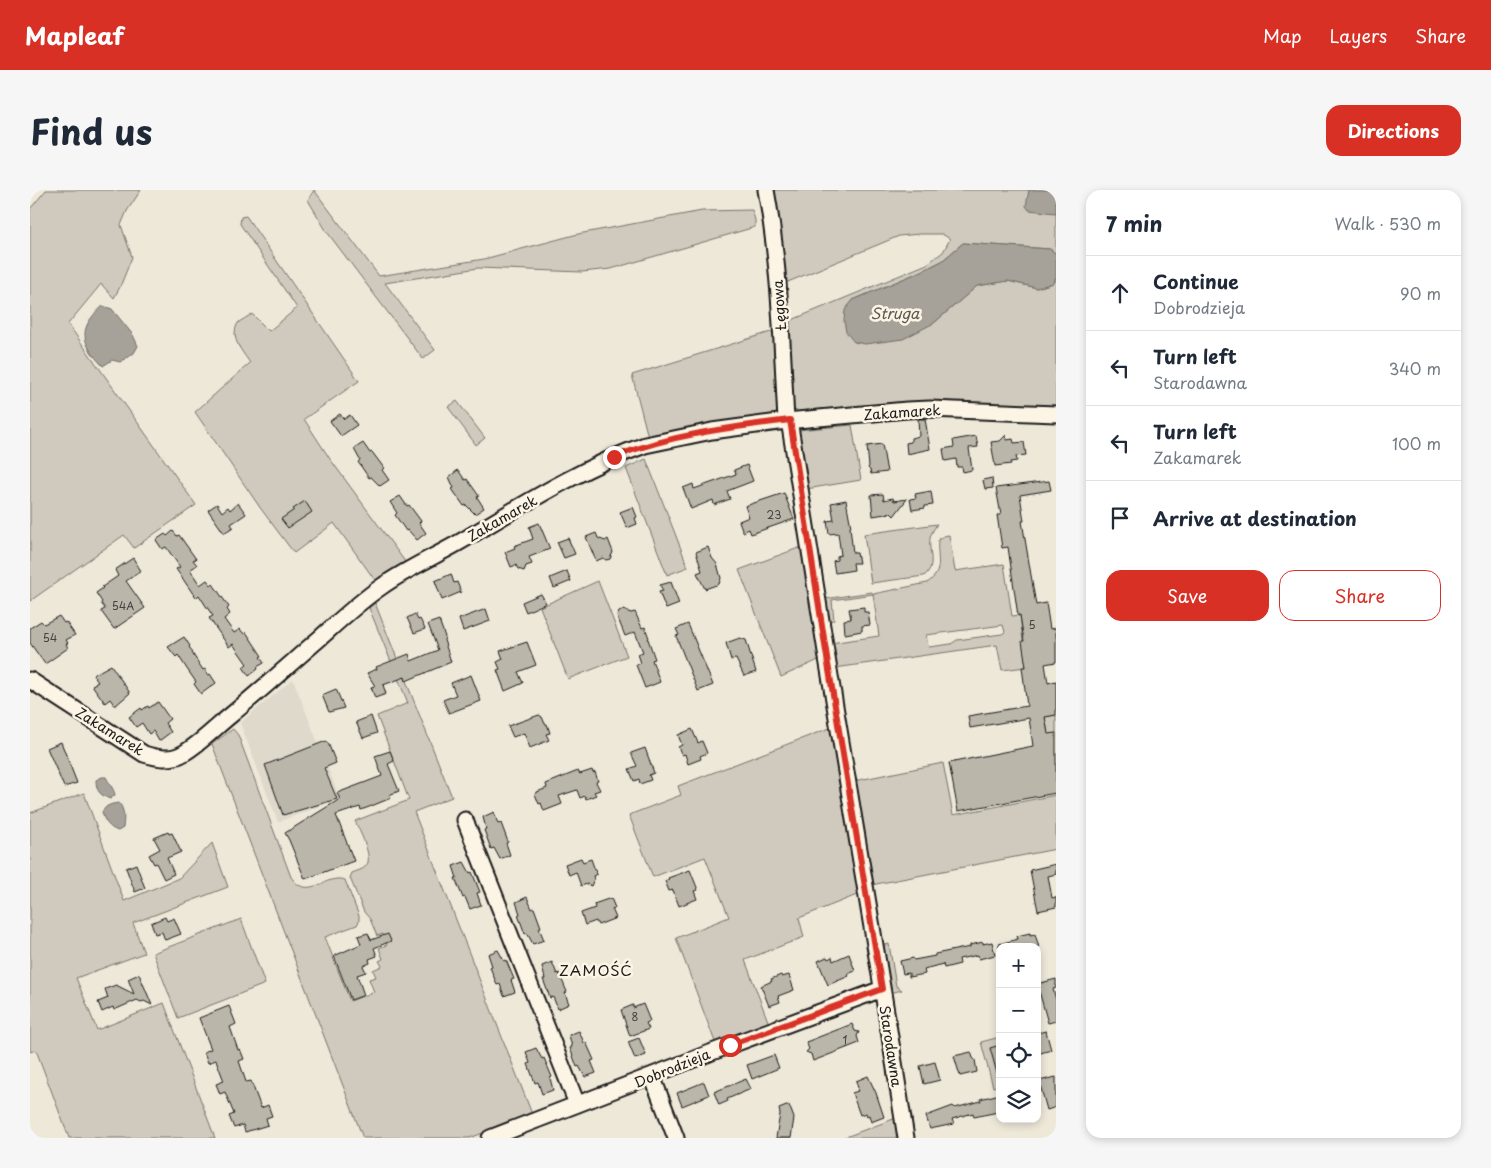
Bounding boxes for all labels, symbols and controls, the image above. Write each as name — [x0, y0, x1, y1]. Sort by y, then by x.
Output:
text: Mapleaf — [25, 17, 124, 53]
text: Map — [1263, 22, 1302, 49]
text: Layers — [1330, 22, 1387, 49]
text: Share — [1415, 22, 1466, 49]
text: Find us — [30, 104, 152, 157]
button: Directions — [1326, 105, 1461, 156]
text: 7 min — [1106, 207, 1162, 239]
text: Walk · 530 m — [1334, 211, 1441, 235]
text: Continue — [1153, 267, 1239, 295]
street label: Łęgowa — [767, 279, 791, 331]
icon: ahead — [1106, 279, 1134, 307]
text: 90 m — [1400, 281, 1441, 305]
text: Dobrodzieja — [1153, 295, 1245, 319]
water label: Struga — [871, 301, 920, 324]
text: Turn left — [1153, 342, 1237, 370]
icon: left — [1106, 354, 1134, 382]
text: 340 m — [1389, 356, 1441, 380]
text: Starodawna — [1153, 370, 1247, 394]
street label: Zakamarek — [863, 399, 942, 425]
text: Turn left — [1153, 417, 1237, 445]
icon: left — [1106, 429, 1134, 457]
text: 100 m — [1392, 431, 1441, 455]
text: Zakamarek — [1153, 445, 1242, 469]
route end — [603, 446, 626, 469]
street label: Zakamarek — [463, 489, 541, 546]
icon: arrive — [1106, 504, 1134, 532]
text: Arrive at destination — [1153, 504, 1357, 532]
house number: 23 — [767, 506, 781, 523]
button: Save — [1106, 570, 1269, 621]
button: Share — [1279, 570, 1441, 621]
house number: 54A — [112, 597, 134, 614]
house number: 5 — [1028, 616, 1036, 633]
house number: 54 — [43, 629, 57, 646]
street label: Zakamarek — [72, 702, 149, 761]
map controls — [996, 943, 1041, 1123]
button: + — [996, 943, 1041, 988]
district label: ZAMOŚĆ — [559, 958, 633, 981]
button: − — [996, 988, 1041, 1033]
street label: Starodawna — [874, 1004, 908, 1089]
house number: 8 — [632, 1008, 639, 1025]
house number: 1 — [843, 1031, 848, 1048]
button: locate — [996, 1033, 1041, 1078]
route start — [719, 1034, 742, 1057]
street label: Dobrodzieja — [631, 1043, 713, 1093]
button: layers — [996, 1078, 1041, 1123]

